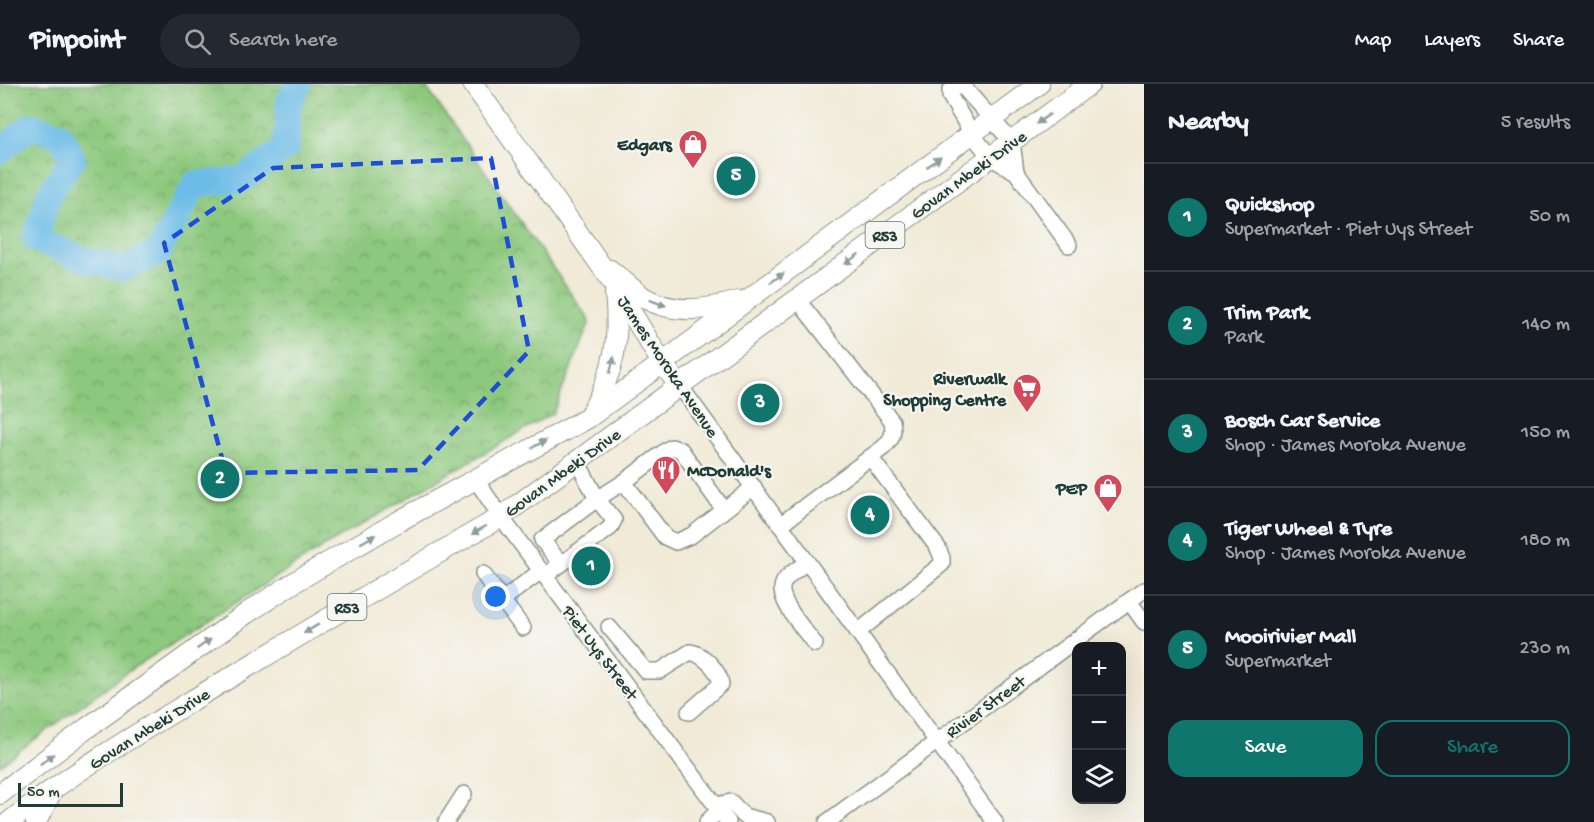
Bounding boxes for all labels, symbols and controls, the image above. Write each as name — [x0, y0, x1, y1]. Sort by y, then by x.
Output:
search box — [160, 14, 580, 68]
text: Pinpoint — [30, 25, 124, 58]
icon: search — [181, 25, 214, 58]
text: Search here — [229, 28, 337, 54]
text: Map — [1355, 29, 1391, 54]
text: Layers — [1424, 29, 1480, 54]
text: Share — [1513, 29, 1564, 54]
text: Nearby — [1168, 108, 1249, 139]
one-way arrow — [1036, 112, 1051, 124]
text: 5 results — [1501, 112, 1570, 135]
street label: Govan Mbeki Drive — [907, 127, 1032, 225]
shop icon: Edgars — [677, 128, 709, 170]
place label: Edgars — [617, 136, 673, 157]
pin: 5 — [716, 154, 756, 199]
one-way arrow — [925, 156, 941, 168]
text: Quickshop — [1225, 193, 1314, 219]
text: 1 — [1183, 206, 1192, 229]
text: 50 m — [1529, 206, 1570, 229]
text: Supermarket · Piet Uys Street — [1225, 219, 1472, 242]
road number: R53 — [866, 222, 904, 248]
one-way arrow — [845, 253, 861, 265]
one-way arrow — [768, 272, 784, 284]
street label: James Moroka Avenue — [612, 293, 723, 443]
one-way arrow — [650, 298, 668, 308]
text: Trim Park — [1225, 301, 1309, 327]
text: 2 — [1183, 314, 1192, 337]
text: 140 m — [1522, 314, 1570, 337]
text: Park — [1225, 327, 1263, 350]
one-way arrow — [608, 355, 618, 374]
place label: Riverwalk Shopping Centre — [883, 370, 1008, 412]
supermarket icon: Riverwalk Shopping Centre — [1011, 372, 1043, 414]
pin: 3 — [740, 380, 780, 426]
text: Bosch Car Service — [1225, 409, 1380, 435]
text: 3 — [1182, 422, 1193, 445]
text: 150 m — [1521, 422, 1570, 445]
street label: Govan Mbeki Drive — [501, 425, 626, 523]
text: Shop · James Moroka Avenue — [1225, 435, 1466, 458]
one-way arrow — [530, 439, 547, 449]
restaurant icon: McDonald's — [650, 454, 682, 496]
pin: 2 — [200, 456, 240, 502]
place label: McDonald's — [687, 462, 772, 483]
shop icon: PEP — [1092, 472, 1124, 514]
place label: PEP — [1055, 480, 1088, 501]
pin: 4 — [850, 492, 890, 538]
text: Tiger Wheel & Tyre — [1225, 517, 1392, 543]
one-way arrow — [470, 525, 487, 535]
text: 4 — [1183, 530, 1192, 553]
text: 180 m — [1521, 530, 1570, 553]
one-way arrow — [360, 534, 376, 545]
text: Shop · James Moroka Avenue — [1225, 543, 1466, 566]
pin: 1 — [572, 544, 610, 588]
your location — [481, 582, 510, 611]
road number: R53 — [328, 594, 366, 620]
street label: Piet Uys Street — [556, 601, 642, 706]
one-way arrow — [303, 623, 319, 634]
text: Mooirivier Mall — [1225, 625, 1356, 651]
one-way arrow — [196, 638, 212, 650]
text: 5 — [1182, 638, 1193, 661]
text: 230 m — [1520, 638, 1570, 661]
map controls — [1072, 642, 1126, 804]
button: + — [1072, 642, 1126, 696]
text: Supermarket — [1225, 651, 1331, 674]
street label: Rivier Street — [943, 671, 1032, 744]
street label: Govan Mbeki Drive — [86, 684, 215, 776]
button: − — [1072, 696, 1126, 750]
button: Save — [1168, 720, 1363, 777]
button: Share — [1375, 720, 1570, 777]
button: layers — [1072, 750, 1126, 804]
one-way arrow — [38, 753, 54, 765]
scale bar — [18, 780, 123, 808]
text: 50 m — [27, 784, 60, 803]

